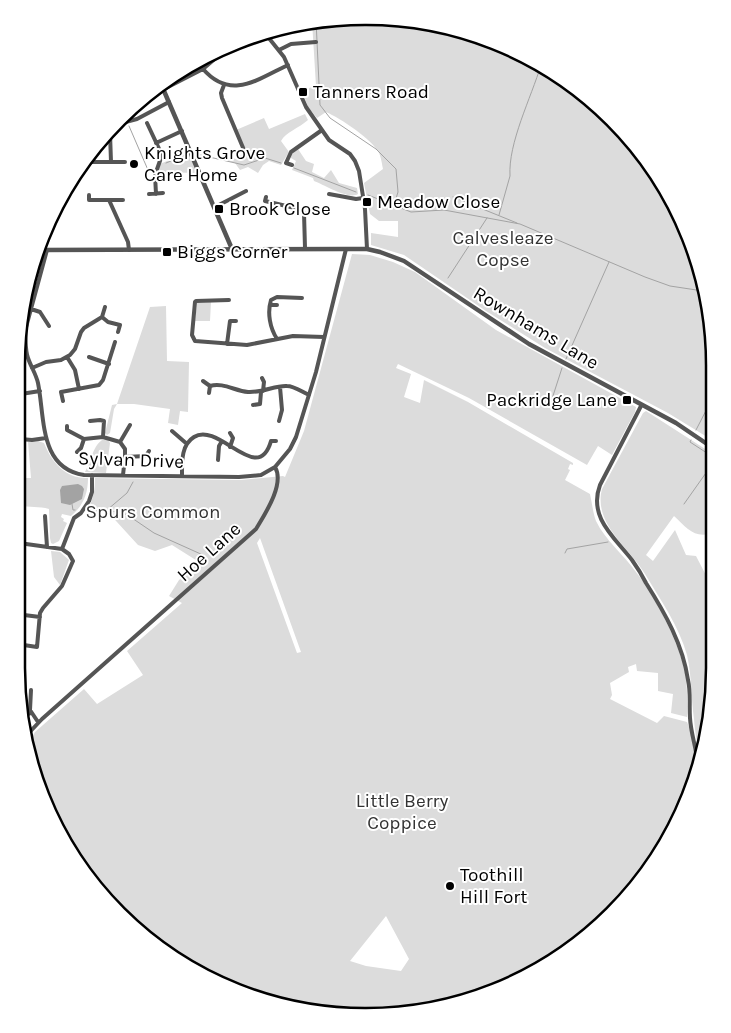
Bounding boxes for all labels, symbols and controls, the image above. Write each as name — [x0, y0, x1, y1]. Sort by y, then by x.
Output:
place label: Tanners Road — [313, 81, 429, 103]
marker: Tanners Road — [297, 86, 309, 98]
place label: Knights Grove Care Home — [144, 142, 265, 186]
marker: Knights Grove Care Home — [128, 158, 140, 170]
place label: Meadow Close — [377, 191, 500, 213]
marker: Meadow Close — [361, 196, 373, 208]
place label: Brook Close — [229, 198, 331, 220]
marker: Brook Close — [213, 203, 225, 215]
park label: Calvesleaze Copse — [452, 227, 554, 271]
place label: Biggs Corner — [177, 241, 288, 263]
marker: Biggs Corner — [161, 246, 173, 258]
street label: Rownhams Lane — [469, 282, 603, 374]
place label: Packridge Lane — [486, 389, 617, 411]
marker: Packridge Lane — [621, 394, 633, 406]
street label: Sylvan Drive — [78, 447, 184, 473]
park label: Spurs Common — [86, 501, 220, 523]
street label: Hoe Lane — [173, 518, 245, 586]
park label: Little Berry Coppice — [356, 790, 448, 834]
place label: Toothill Hill Fort — [460, 864, 527, 908]
marker: Toothill Hill Fort — [444, 880, 456, 892]

